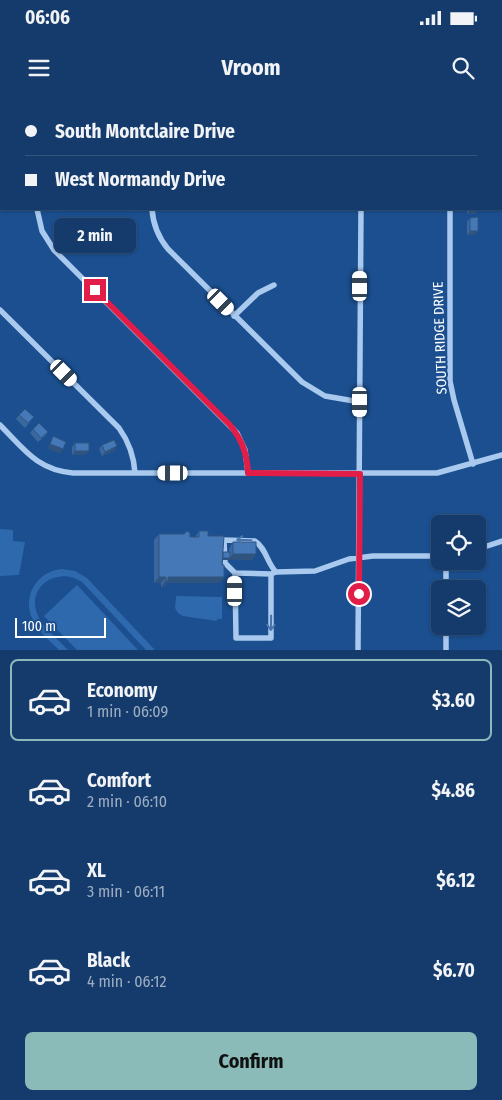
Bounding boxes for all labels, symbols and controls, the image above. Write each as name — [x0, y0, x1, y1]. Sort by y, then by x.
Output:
text: 06:06 — [25, 6, 70, 29]
icon: menu — [25, 54, 53, 82]
text: Vroom — [221, 54, 281, 81]
icon: search — [449, 54, 477, 82]
text: South Montclaire Drive — [55, 120, 235, 143]
text: West Normandy Drive — [55, 168, 225, 191]
callout: 2 min — [54, 218, 136, 252]
text: 2 min — [77, 226, 113, 245]
car — [352, 271, 367, 301]
route end — [84, 279, 106, 301]
street label: SOUTH RIDGE DRIVE — [430, 281, 450, 395]
car — [205, 286, 236, 318]
car — [48, 357, 79, 389]
car — [352, 387, 367, 417]
car — [158, 466, 188, 481]
map controls — [431, 515, 486, 635]
button: locate — [431, 515, 486, 570]
one-way arrow — [237, 536, 253, 545]
car — [227, 576, 242, 606]
button: layers — [431, 580, 486, 635]
route start — [348, 583, 370, 605]
one-way arrow — [266, 614, 276, 630]
scale bar — [15, 615, 106, 638]
text: 100 m — [22, 618, 56, 635]
icon: car — [27, 678, 72, 723]
text: Economy — [87, 679, 157, 702]
text: $3.60 — [432, 689, 475, 712]
text: 1 min · 06:09 — [87, 702, 168, 721]
icon: car — [27, 768, 72, 813]
text: Comfort — [87, 769, 151, 792]
text: $4.86 — [431, 779, 475, 802]
text: 2 min · 06:10 — [87, 792, 167, 811]
icon: car — [27, 858, 72, 903]
text: XL — [87, 859, 106, 882]
text: $6.12 — [436, 869, 475, 892]
text: 3 min · 06:11 — [87, 882, 165, 901]
icon: car — [27, 948, 72, 993]
text: Black — [87, 949, 130, 972]
text: $6.70 — [433, 959, 475, 982]
text: 4 min · 06:12 — [87, 972, 167, 991]
button: Confirm — [25, 1032, 477, 1090]

